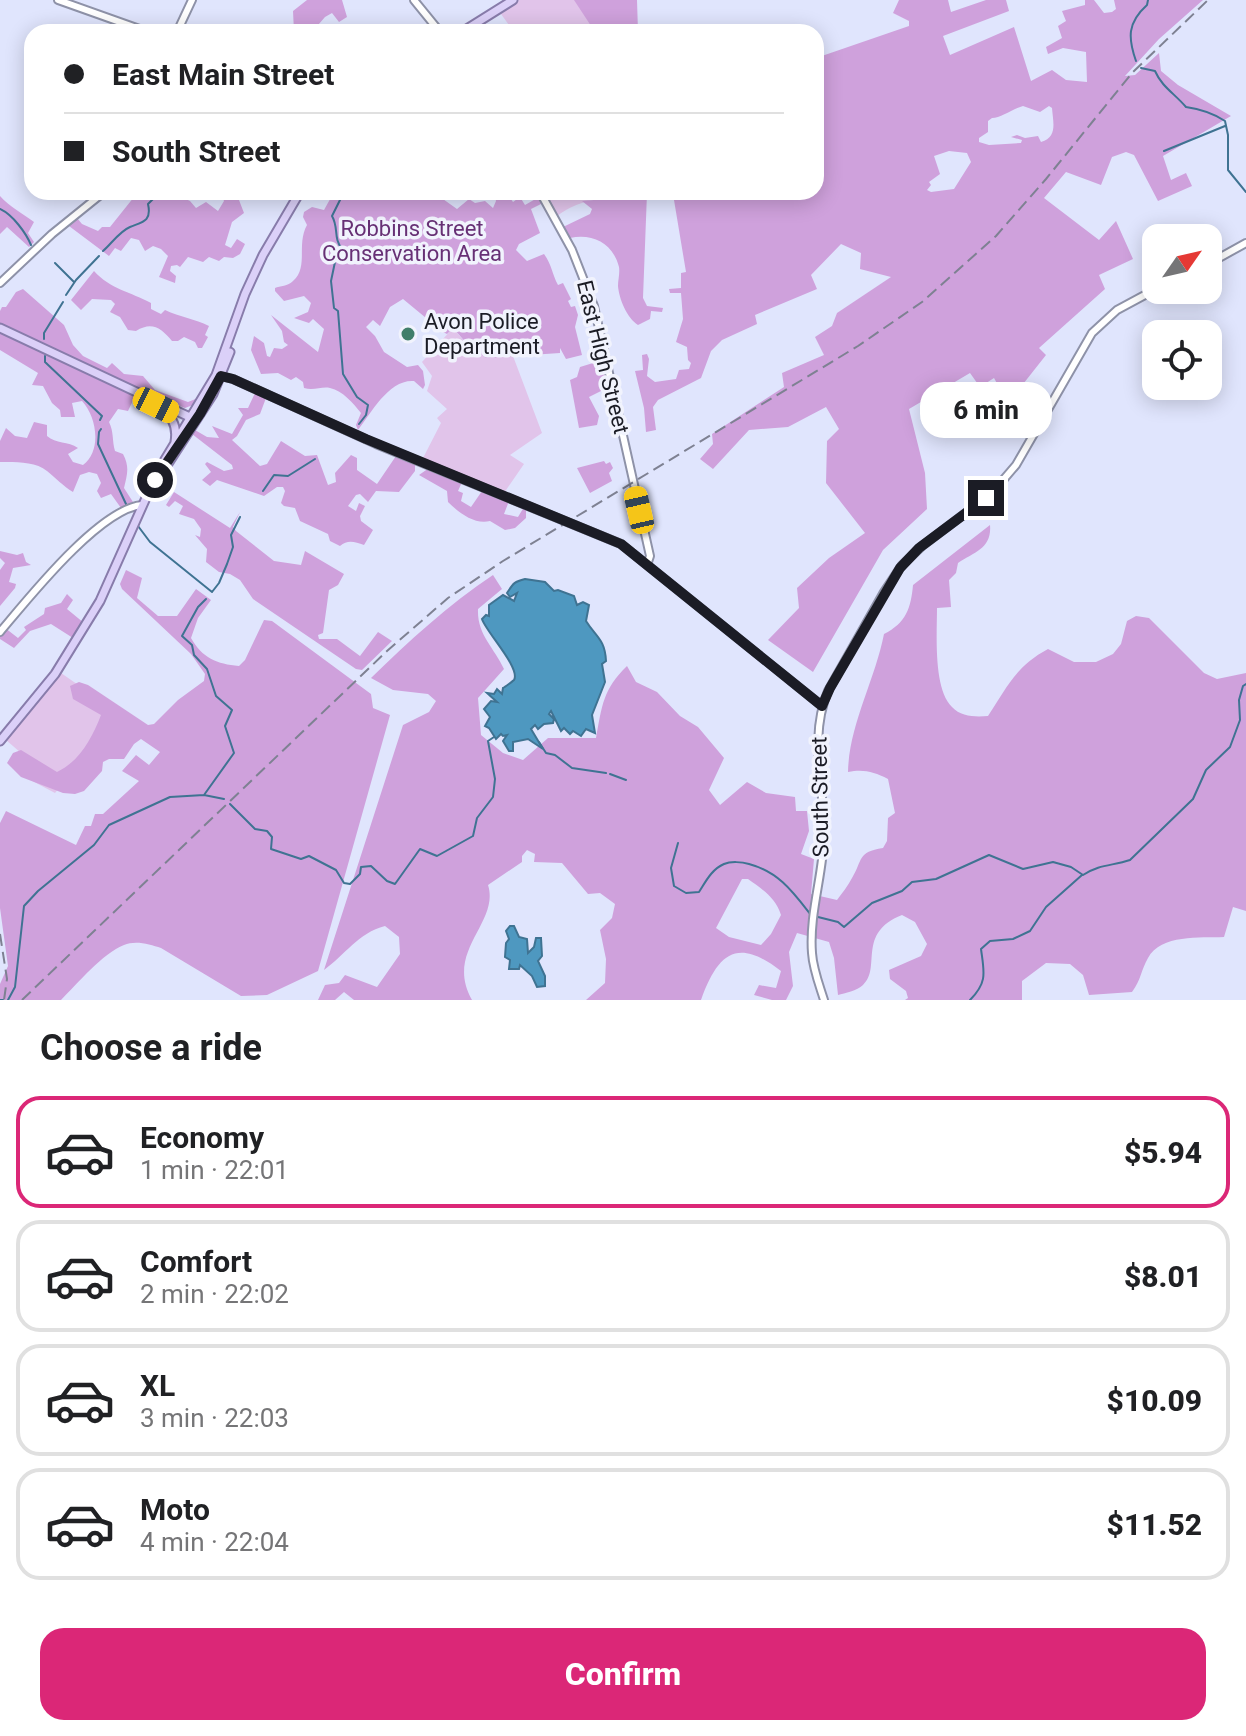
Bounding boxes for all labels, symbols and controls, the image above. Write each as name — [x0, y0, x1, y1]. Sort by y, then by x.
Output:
text: East Main Street — [112, 57, 334, 92]
text: South Street — [112, 134, 281, 169]
park label: Robbins Street Conservation Area — [322, 216, 502, 266]
north arrow — [1142, 224, 1222, 304]
map controls — [1142, 224, 1222, 400]
street label: East High Street — [572, 278, 634, 436]
place label: Avon Police Department — [424, 309, 540, 359]
button: locate — [1142, 320, 1222, 400]
marker: Avon Police Department — [399, 325, 417, 343]
callout: 6 min — [920, 382, 1052, 438]
car — [129, 384, 183, 426]
text: 6 min — [953, 395, 1019, 425]
route start — [137, 462, 173, 498]
route end — [968, 480, 1004, 516]
car — [622, 484, 656, 536]
street label: South Street — [806, 737, 834, 857]
text: Choose a ride — [40, 1027, 262, 1069]
icon: car — [44, 1116, 116, 1188]
text: Economy — [140, 1120, 264, 1155]
text: $5.94 — [1124, 1135, 1202, 1170]
text: 1 min · 22:01 — [140, 1155, 289, 1185]
icon: car — [44, 1240, 116, 1312]
text: Comfort — [140, 1244, 252, 1279]
text: $8.01 — [1124, 1259, 1202, 1294]
text: 2 min · 22:02 — [140, 1279, 289, 1309]
icon: car — [44, 1364, 116, 1436]
text: XL — [140, 1368, 175, 1403]
text: $10.09 — [1107, 1383, 1202, 1418]
text: 3 min · 22:03 — [140, 1403, 289, 1433]
icon: car — [44, 1488, 116, 1560]
text: Moto — [140, 1492, 210, 1527]
text: $11.52 — [1107, 1507, 1202, 1542]
text: 4 min · 22:04 — [140, 1527, 289, 1557]
button: Confirm — [40, 1628, 1206, 1720]

